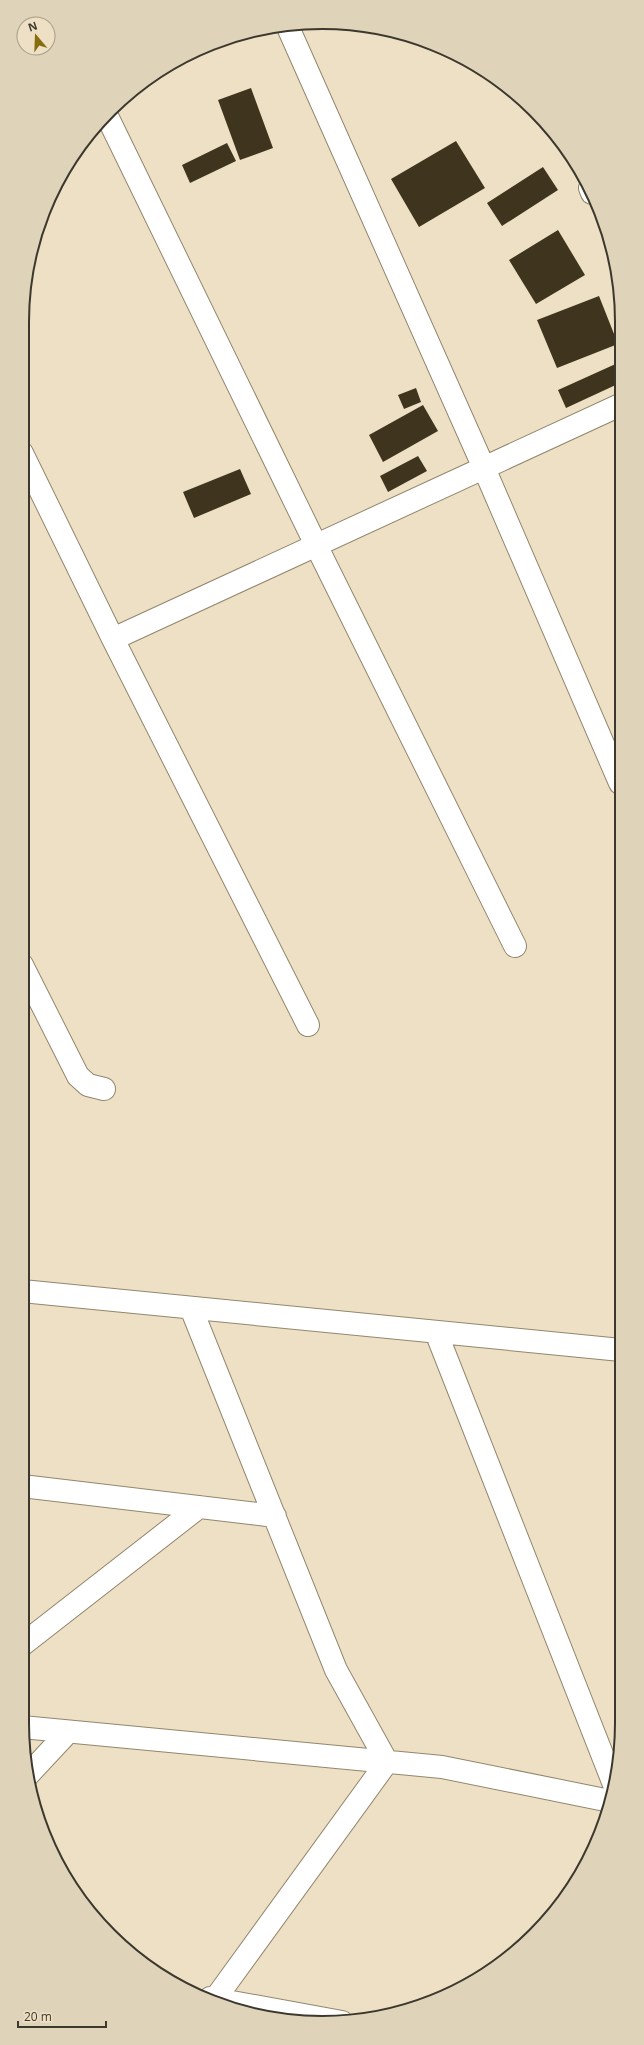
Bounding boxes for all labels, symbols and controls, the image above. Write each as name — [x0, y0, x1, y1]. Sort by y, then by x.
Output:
north arrow — [16, 16, 56, 56]
text: N — [26, 18, 39, 35]
scale bar — [18, 2003, 106, 2029]
text: 20 m — [24, 2008, 52, 2025]

